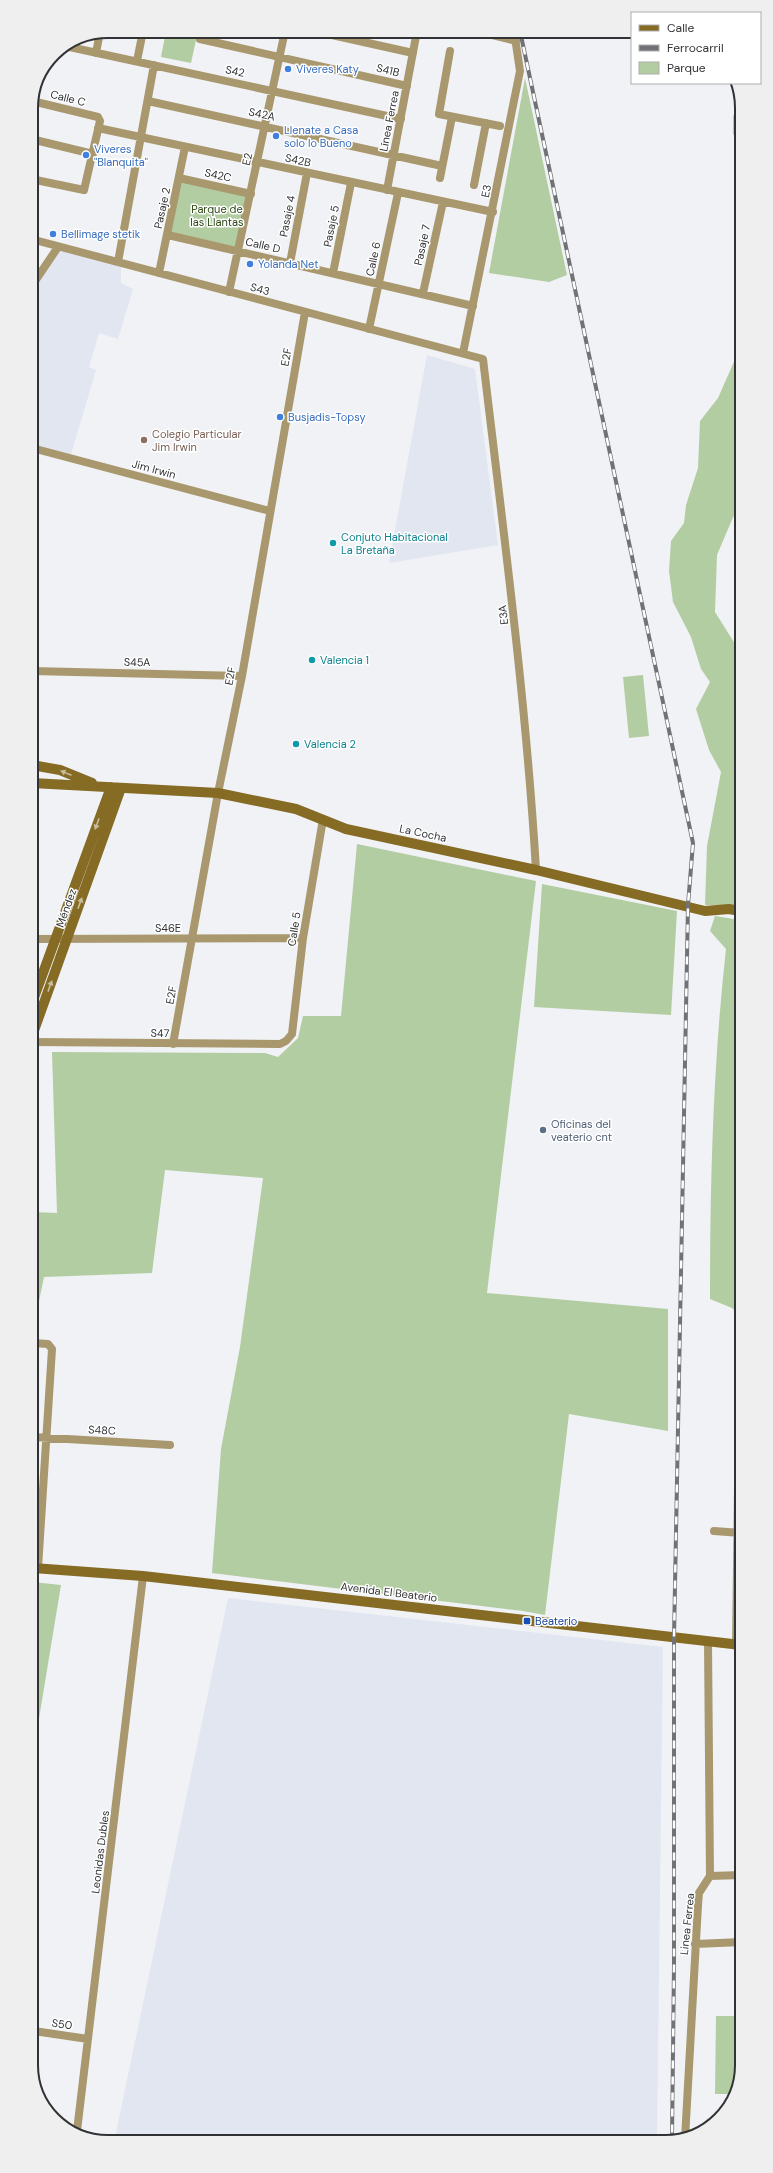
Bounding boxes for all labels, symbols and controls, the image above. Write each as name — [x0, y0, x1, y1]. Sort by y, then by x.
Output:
legend — [631, 12, 761, 84]
text: Calle — [667, 20, 694, 36]
text: Ferrocarril — [667, 40, 724, 56]
text: Parque — [667, 60, 706, 76]
street label: S41B — [375, 61, 401, 80]
street label: S42 — [224, 62, 246, 80]
place label: Viveres Katy — [296, 62, 359, 76]
marker: Viveres Katy — [283, 64, 293, 74]
street label: Calle C — [49, 87, 87, 109]
street label: Línea Ferrea — [376, 89, 402, 153]
street label: S42A — [247, 104, 277, 124]
place label: Llenate a Casa solo lo Bueno — [284, 123, 358, 150]
marker: Llenate a Casa solo lo Bueno — [271, 131, 281, 141]
place label: Viveres "Blanquita" — [94, 142, 148, 169]
marker: Viveres "Blanquita" — [81, 150, 91, 160]
street label: S42B — [284, 150, 313, 170]
street label: E2 — [239, 151, 255, 167]
street label: S42C — [203, 165, 233, 185]
street label: E3 — [478, 184, 494, 198]
street label: Pasaje 2 — [151, 186, 173, 230]
street label: Pasaje 4 — [276, 194, 298, 238]
park label: Parque de las Llantas — [190, 202, 244, 229]
street label: Pasaje 5 — [320, 204, 342, 248]
street label: Pasaje 7 — [411, 223, 433, 267]
place label: Bellimage stetik — [61, 227, 141, 241]
marker: Bellimage stetik — [48, 229, 58, 239]
street label: Calle D — [244, 234, 282, 256]
street label: Calle 6 — [363, 240, 383, 278]
place label: Yolanda Net — [258, 257, 318, 271]
marker: Yolanda Net — [245, 259, 255, 269]
street label: S43 — [249, 280, 271, 298]
street label: E2F — [278, 347, 295, 367]
place label: Busjadis-Topsy — [288, 410, 366, 424]
marker: Busjadis-Topsy — [275, 412, 285, 422]
place label: Colegio Particular Jim Irwin — [152, 427, 242, 454]
marker: Colegio Particular Jim Irwin — [139, 435, 149, 445]
street label: Jim Irwin — [131, 456, 177, 482]
place label: Conjuto Habitacional La Bretaña — [341, 530, 448, 557]
marker: Conjuto Habitacional La Bretaña — [328, 538, 338, 548]
street label: E3A — [495, 604, 511, 626]
place label: Valencia 1 — [320, 653, 369, 667]
street label: S45A — [124, 655, 150, 669]
marker: Valencia 1 — [307, 655, 317, 665]
street label: E2F — [221, 666, 239, 686]
place label: Valencia 2 — [304, 737, 356, 751]
marker: Valencia 2 — [291, 739, 301, 749]
one-way arrow — [60, 770, 72, 776]
one-way arrow — [94, 818, 100, 830]
street label: La Cocha — [398, 821, 448, 845]
street label: Méndez — [53, 887, 79, 929]
one-way arrow — [78, 896, 84, 908]
street label: Calle 5 — [284, 911, 304, 947]
street label: S46E — [155, 921, 181, 935]
one-way arrow — [48, 980, 54, 992]
street label: E2F — [163, 985, 180, 1005]
street label: S47 — [150, 1026, 170, 1040]
place label: Oficinas del veaterio cnt — [551, 1117, 612, 1144]
marker: Oficinas del veaterio cnt — [538, 1125, 548, 1135]
street label: S48C — [88, 1422, 116, 1438]
street label: Avenida El Beaterio — [340, 1579, 438, 1605]
place label: Beaterio — [535, 1614, 577, 1628]
marker: Beaterio — [522, 1616, 532, 1626]
street label: Leonidas Dubles — [88, 1810, 112, 1894]
street label: Linea Ferrea — [677, 1892, 697, 1956]
street label: S50 — [51, 2016, 73, 2032]

